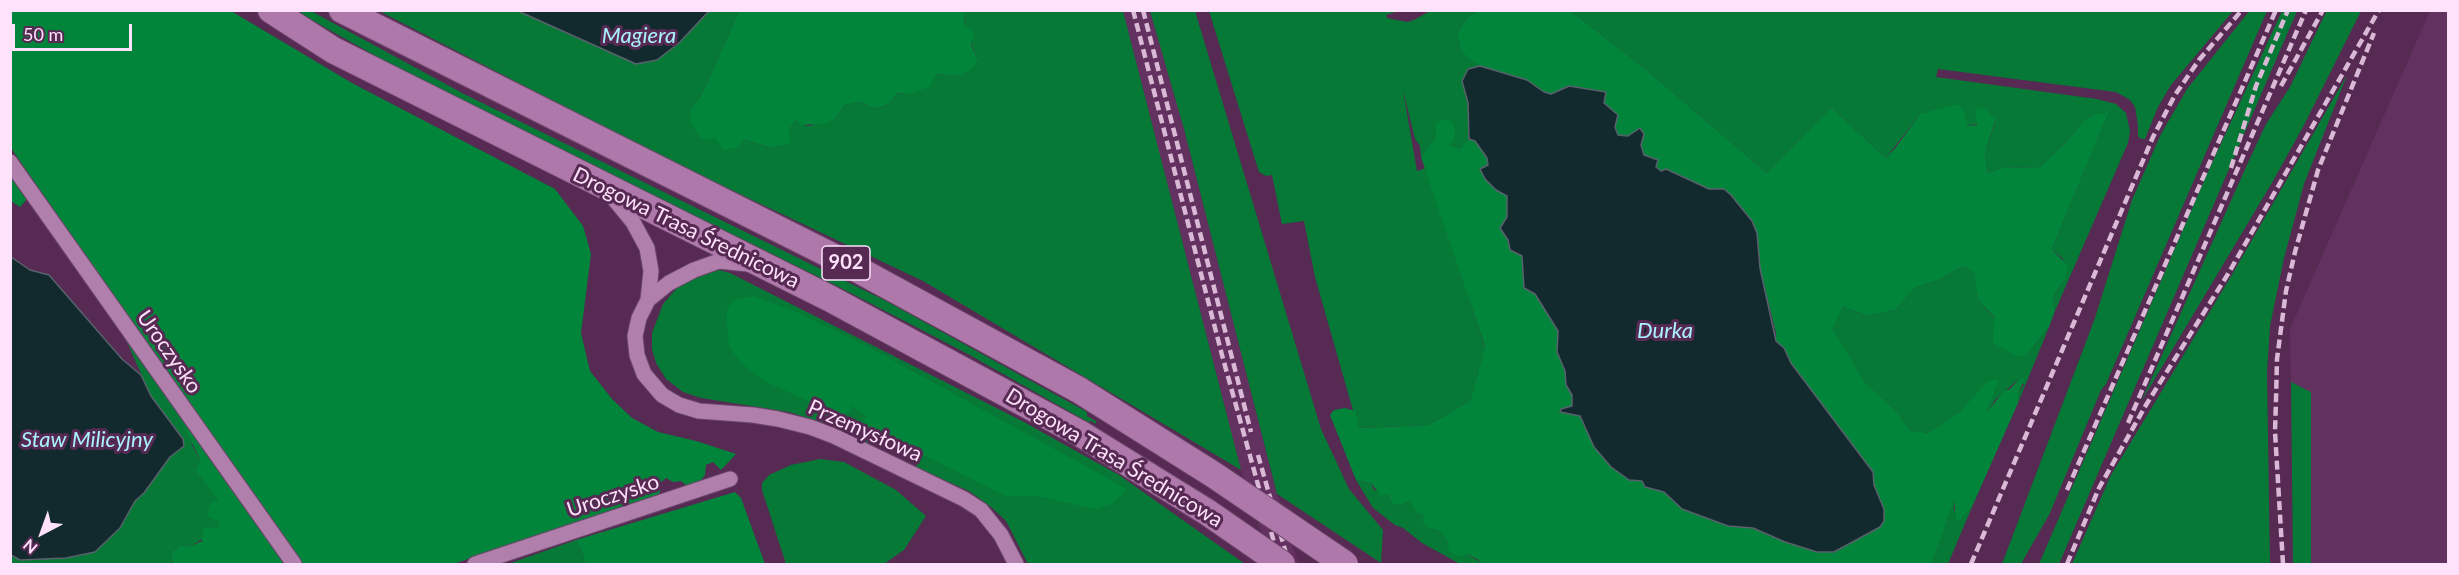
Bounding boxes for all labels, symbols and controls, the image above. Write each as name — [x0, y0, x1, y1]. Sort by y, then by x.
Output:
scale bar — [15, 12, 135, 50]
text: 50 m — [23, 23, 63, 45]
water label: Magiera — [602, 23, 676, 49]
street label: Drogowa Trasa Średnicowa — [569, 162, 803, 294]
road number: 902 — [822, 246, 870, 280]
street label: Uroczysko — [131, 306, 207, 398]
water label: Durka — [1637, 318, 1693, 344]
street label: Drogowa Trasa Średnicowa — [1001, 383, 1227, 533]
street label: Przemysłowa — [804, 395, 926, 467]
water label: Staw Milicyjny — [21, 427, 153, 453]
street label: Uroczysko — [564, 469, 662, 523]
north arrow — [12, 503, 72, 563]
text: N — [19, 536, 41, 558]

